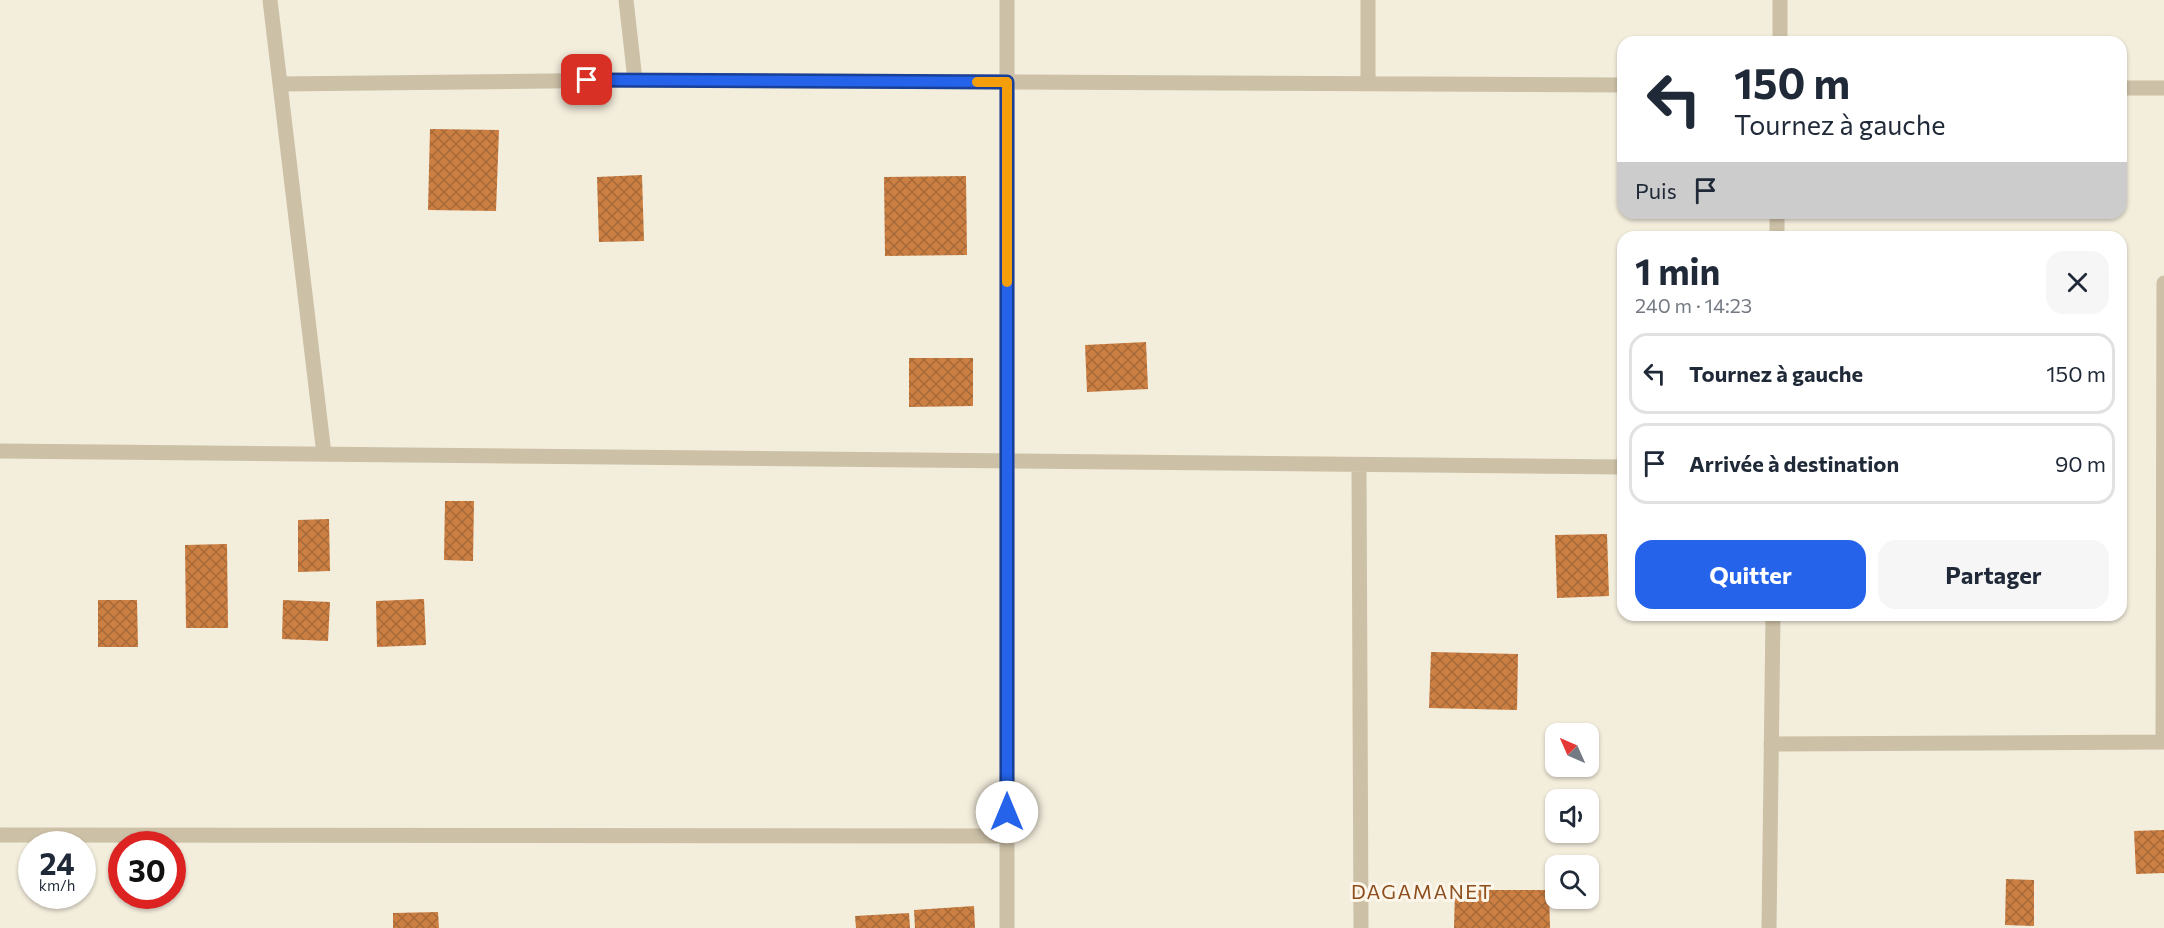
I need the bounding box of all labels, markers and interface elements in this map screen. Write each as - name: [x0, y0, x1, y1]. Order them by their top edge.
- pin: [561, 54, 612, 105]
- text: 150 m: [1734, 56, 1850, 108]
- icon: left: [1635, 60, 1713, 138]
- icon: arrive: [570, 63, 603, 96]
- text: Tournez à gauche: [1734, 108, 1945, 141]
- icon: arrive: [1689, 174, 1722, 207]
- text: Puis: [1635, 177, 1677, 204]
- text: 1 min: [1635, 248, 1720, 292]
- button: close: [2046, 251, 2109, 314]
- text: 240 m · 14:23: [1635, 293, 1752, 317]
- icon: left: [1638, 357, 1671, 390]
- text: Tournez à gauche: [1689, 360, 1863, 387]
- text: 150 m: [2046, 360, 2106, 387]
- icon: arrive: [1638, 447, 1671, 480]
- text: Arrivée à destination: [1689, 450, 1899, 477]
- text: 90 m: [2055, 450, 2106, 477]
- button: Quitter: [1635, 540, 1866, 609]
- button: Partager: [1878, 540, 2109, 609]
- north arrow: [1545, 723, 1599, 777]
- map controls: [1545, 723, 1599, 909]
- position arrow: [975, 780, 1039, 844]
- button: sound: [1545, 789, 1599, 843]
- speed limit sign: 30: [108, 831, 186, 909]
- text: 24: [39, 844, 75, 881]
- button: search: [1545, 855, 1599, 909]
- text: km/h: [39, 876, 75, 894]
- district label: DAGAMANET: [1351, 879, 1493, 903]

